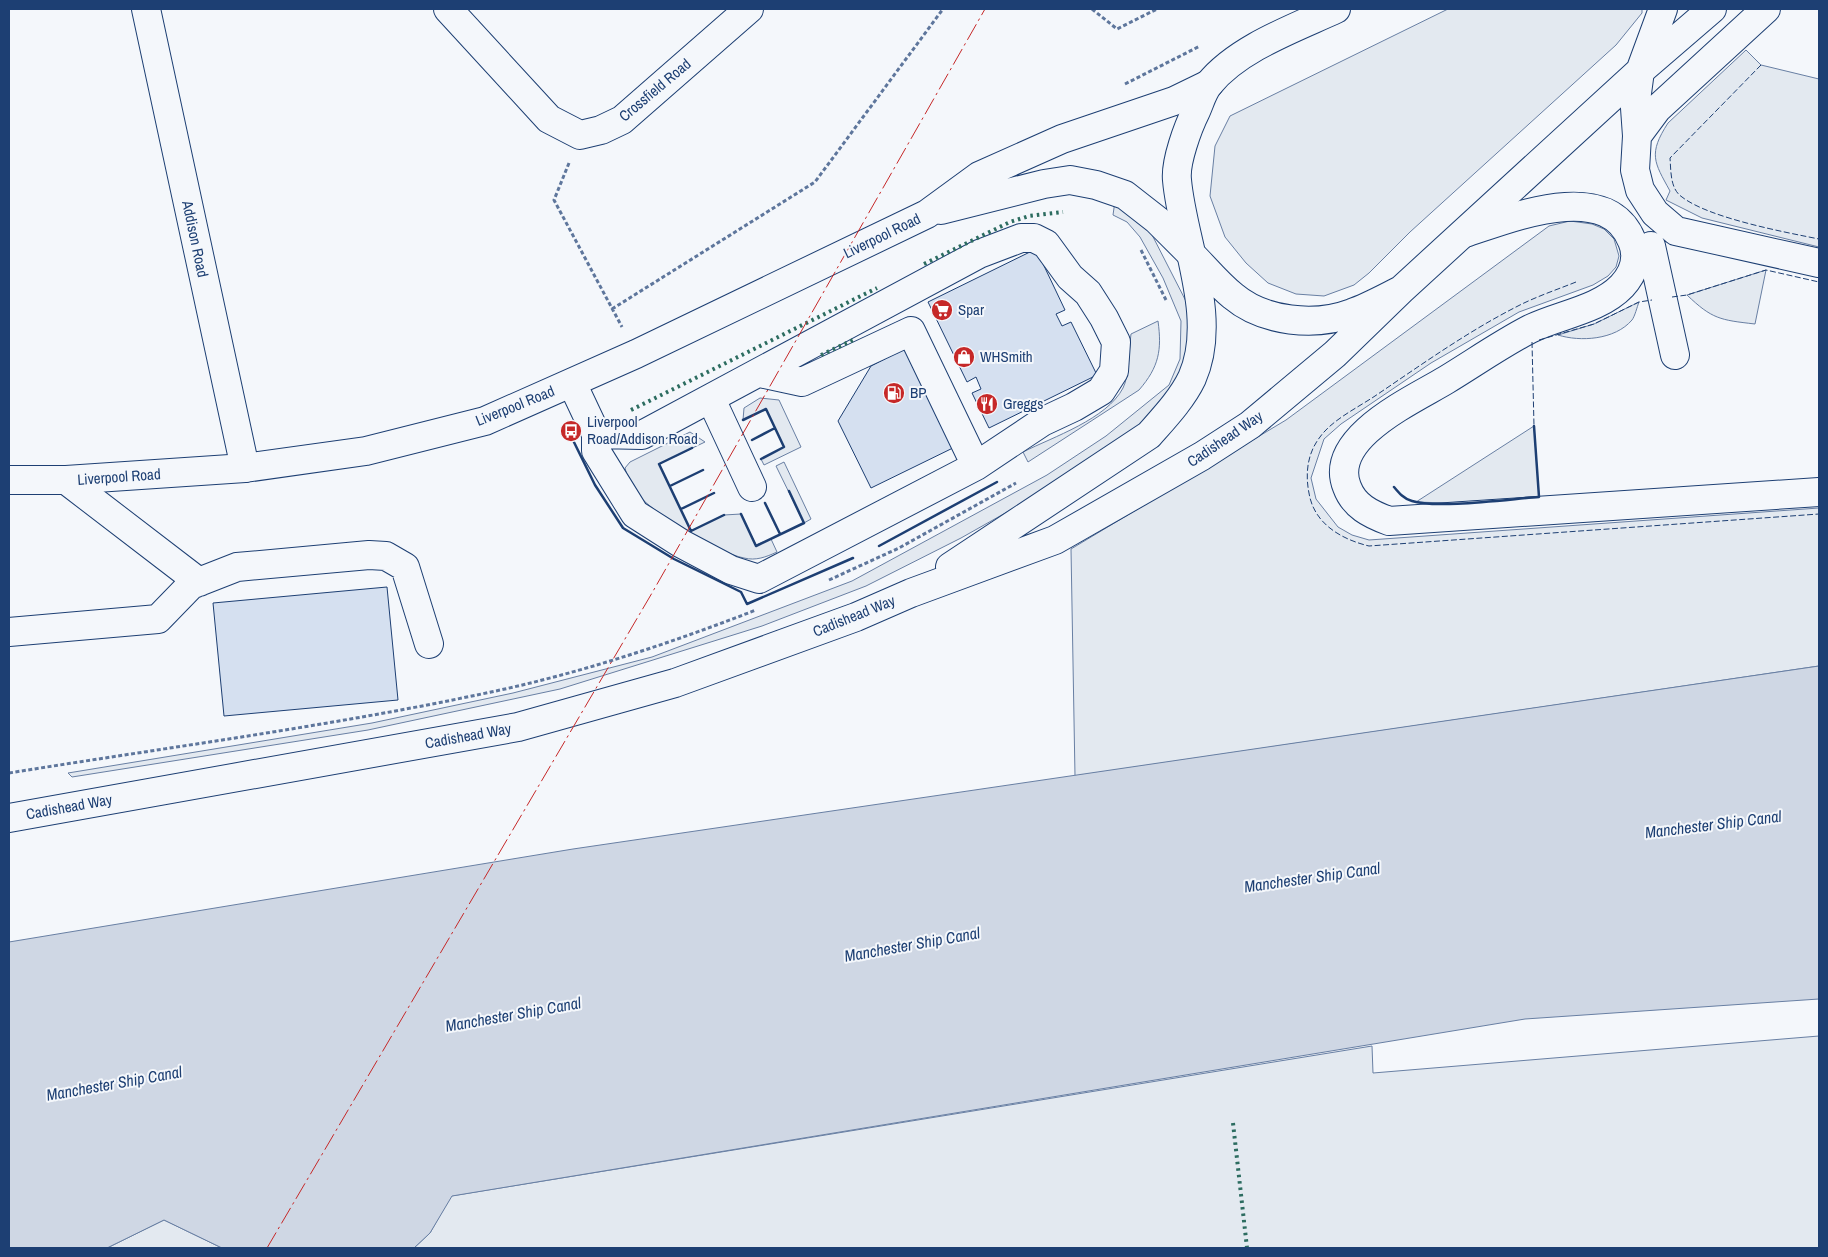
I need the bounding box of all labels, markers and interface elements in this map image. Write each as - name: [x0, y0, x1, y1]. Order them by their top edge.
- street label: Crossfield Road: [614, 53, 695, 126]
- street label: Addison Road: [177, 198, 214, 279]
- street label: Liverpool Road: [840, 208, 924, 263]
- supermarket icon: Spar: [930, 298, 954, 322]
- place label: Spar: [958, 299, 984, 320]
- shop icon: WHSmith: [952, 345, 976, 369]
- place label: WHSmith: [980, 346, 1033, 367]
- street label: Liverpool Road: [472, 380, 557, 431]
- fuel station icon: BP: [882, 381, 906, 405]
- place label: BP: [910, 382, 926, 403]
- restaurant icon: Greggs: [975, 392, 999, 416]
- place label: Greggs: [1003, 393, 1043, 414]
- street label: Cadishead Way: [1183, 405, 1267, 472]
- place label: Liverpool Road/Addison Road: [587, 411, 698, 449]
- bus stop icon: Liverpool Road/Addison Road: [559, 419, 583, 443]
- street label: Liverpool Road: [77, 463, 161, 490]
- street label: Cadishead Way: [810, 589, 899, 642]
- street label: Cadishead Way: [423, 717, 513, 753]
- street label: Cadishead Way: [24, 788, 114, 824]
- water label: Manchester Ship Canal: [1644, 805, 1783, 843]
- water label: Manchester Ship Canal: [1243, 856, 1382, 897]
- water label: Manchester Ship Canal: [843, 921, 982, 967]
- water label: Manchester Ship Canal: [444, 991, 583, 1037]
- water label: Manchester Ship Canal: [45, 1060, 184, 1106]

